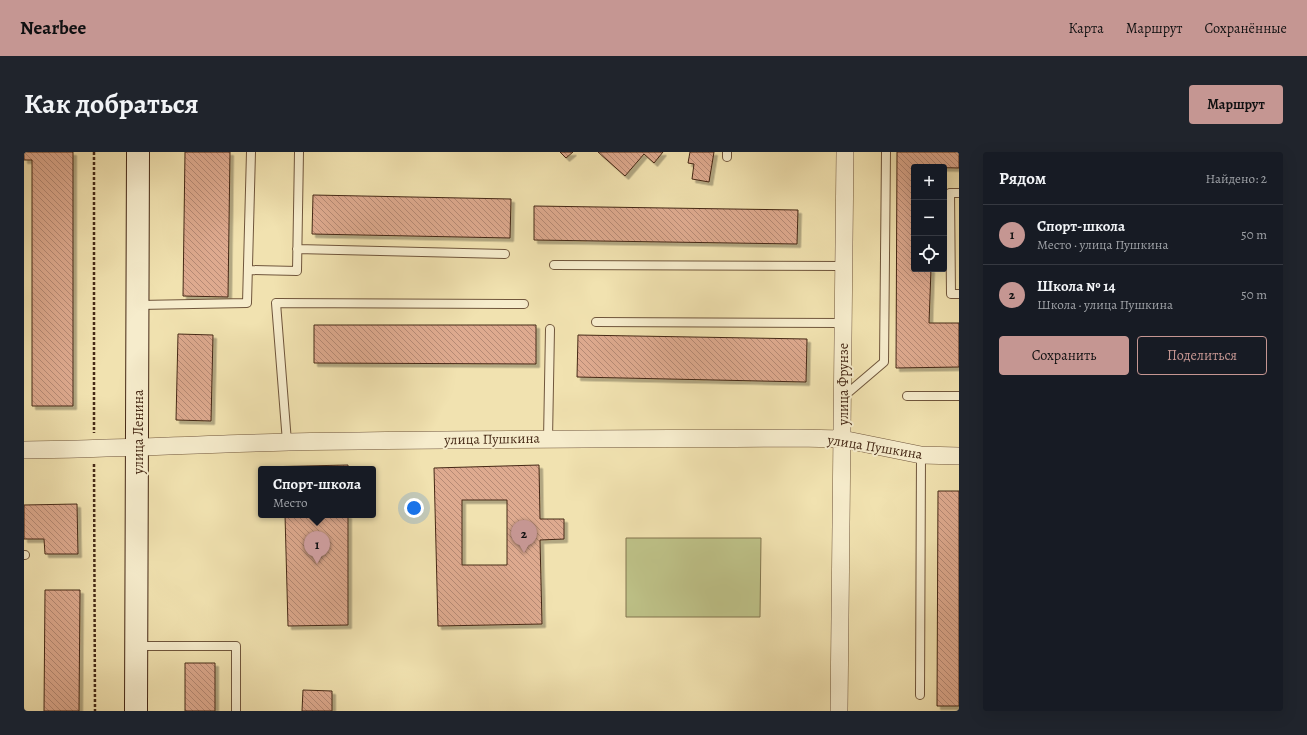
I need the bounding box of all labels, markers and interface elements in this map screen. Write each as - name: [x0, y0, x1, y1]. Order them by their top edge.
- text: Nearbee: [20, 15, 86, 41]
- text: Карта: [1069, 19, 1104, 38]
- text: Маршрут: [1126, 19, 1182, 38]
- text: Сохранённые: [1204, 19, 1287, 38]
- text: Как добраться: [24, 85, 199, 123]
- button: Маршрут: [1189, 85, 1283, 124]
- map controls: [911, 164, 947, 272]
- button: +: [911, 164, 947, 200]
- text: Рядом: [999, 167, 1046, 190]
- text: Найдено: 2: [1206, 170, 1267, 187]
- button: −: [911, 200, 947, 236]
- text: Спорт-школа: [1037, 216, 1125, 236]
- text: 1: [1010, 226, 1014, 243]
- text: 50 m: [1241, 226, 1267, 243]
- button: locate: [911, 236, 947, 272]
- text: Место · улица Пушкина: [1037, 236, 1168, 253]
- text: Школа № 14: [1037, 276, 1116, 296]
- text: 2: [1009, 286, 1015, 303]
- text: 50 m: [1241, 286, 1267, 303]
- text: Школа · улица Пушкина: [1037, 296, 1173, 313]
- button: Сохранить: [999, 336, 1129, 375]
- button: Поделиться: [1137, 336, 1267, 375]
- street label: улица Фрунзе: [834, 343, 853, 426]
- street label: улица Ленина: [129, 389, 148, 475]
- street label: улица Пушкина: [443, 429, 541, 449]
- street label: улица Пушкина: [825, 430, 924, 464]
- popup: [258, 466, 376, 518]
- text: Спорт-школа: [273, 474, 361, 494]
- text: Место: [273, 494, 308, 511]
- your location: [404, 498, 424, 518]
- pin: 2: [511, 520, 537, 553]
- pin: 1: [304, 531, 330, 564]

